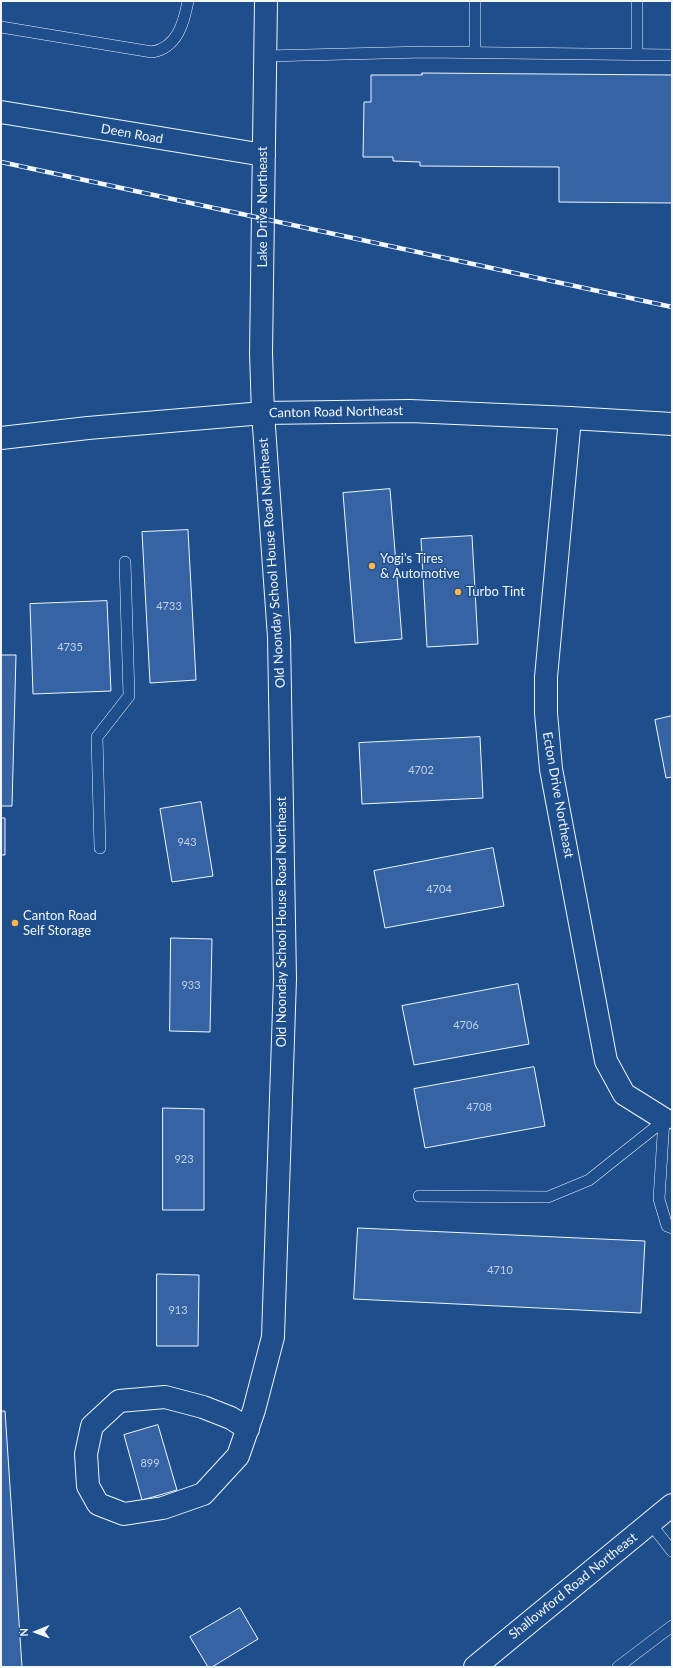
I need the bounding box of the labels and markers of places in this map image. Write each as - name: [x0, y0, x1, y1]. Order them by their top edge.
- place label: Yogi's Tires & Automotive: [380, 551, 460, 582]
- marker: Yogi's Tires & Automotive: [367, 561, 377, 571]
- place label: Turbo Tint: [466, 584, 525, 600]
- marker: Turbo Tint: [453, 587, 463, 597]
- place label: Canton Road Self Storage: [23, 908, 97, 939]
- marker: Canton Road Self Storage: [10, 918, 20, 928]

